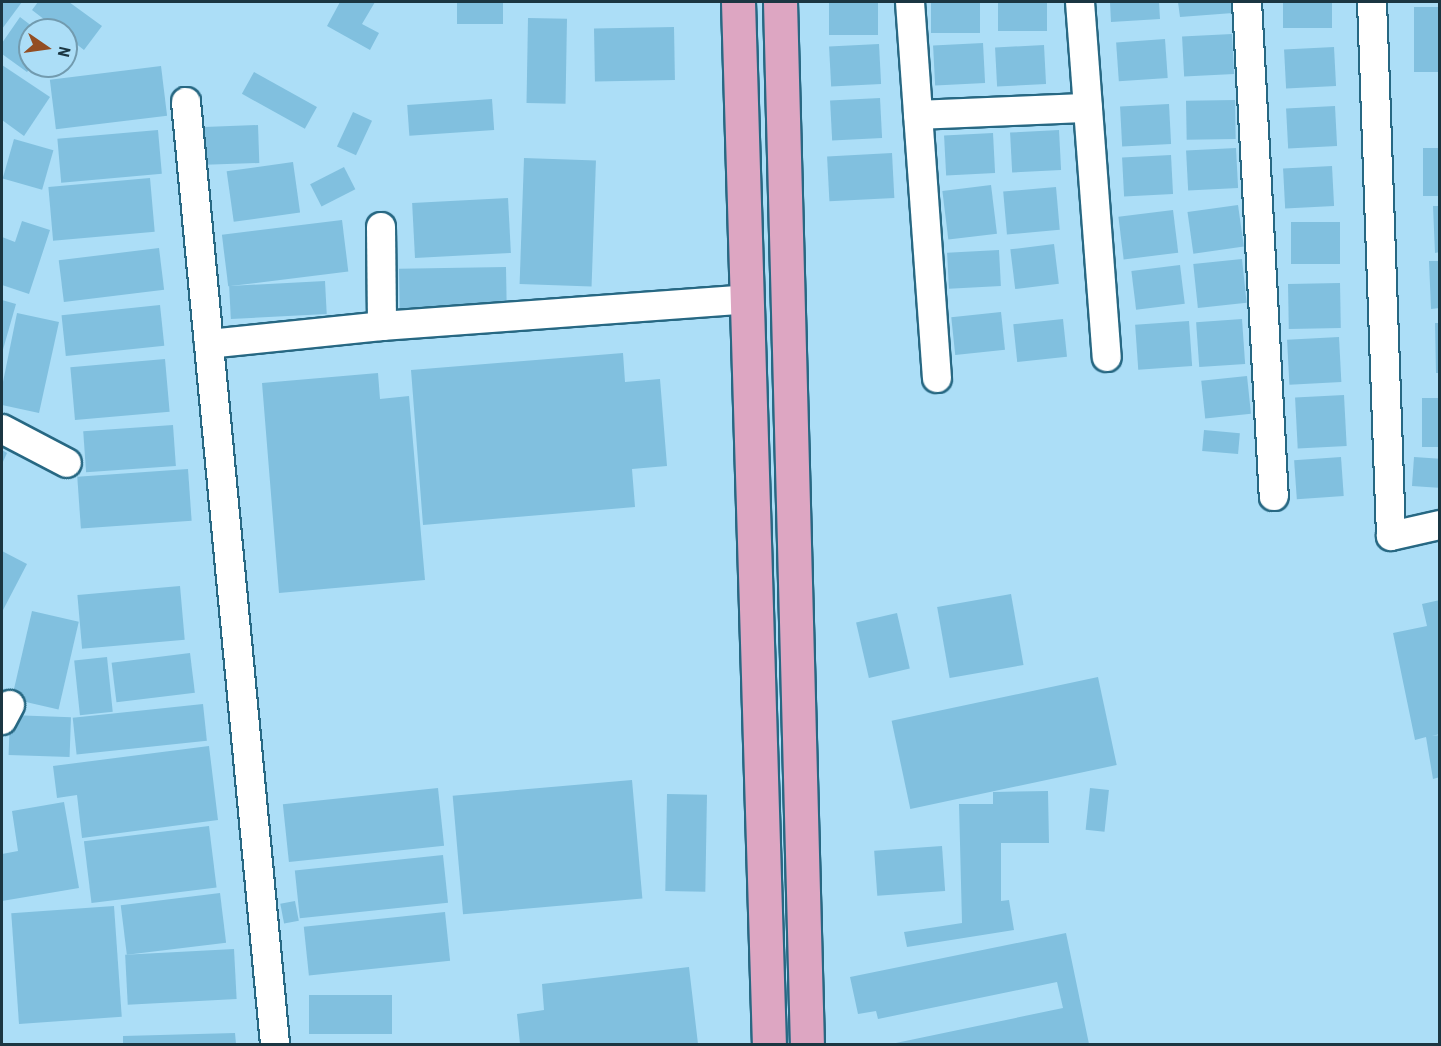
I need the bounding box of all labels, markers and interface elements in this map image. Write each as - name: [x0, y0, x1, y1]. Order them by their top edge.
- north arrow: [18, 18, 78, 78]
- text: N: [54, 45, 74, 59]

